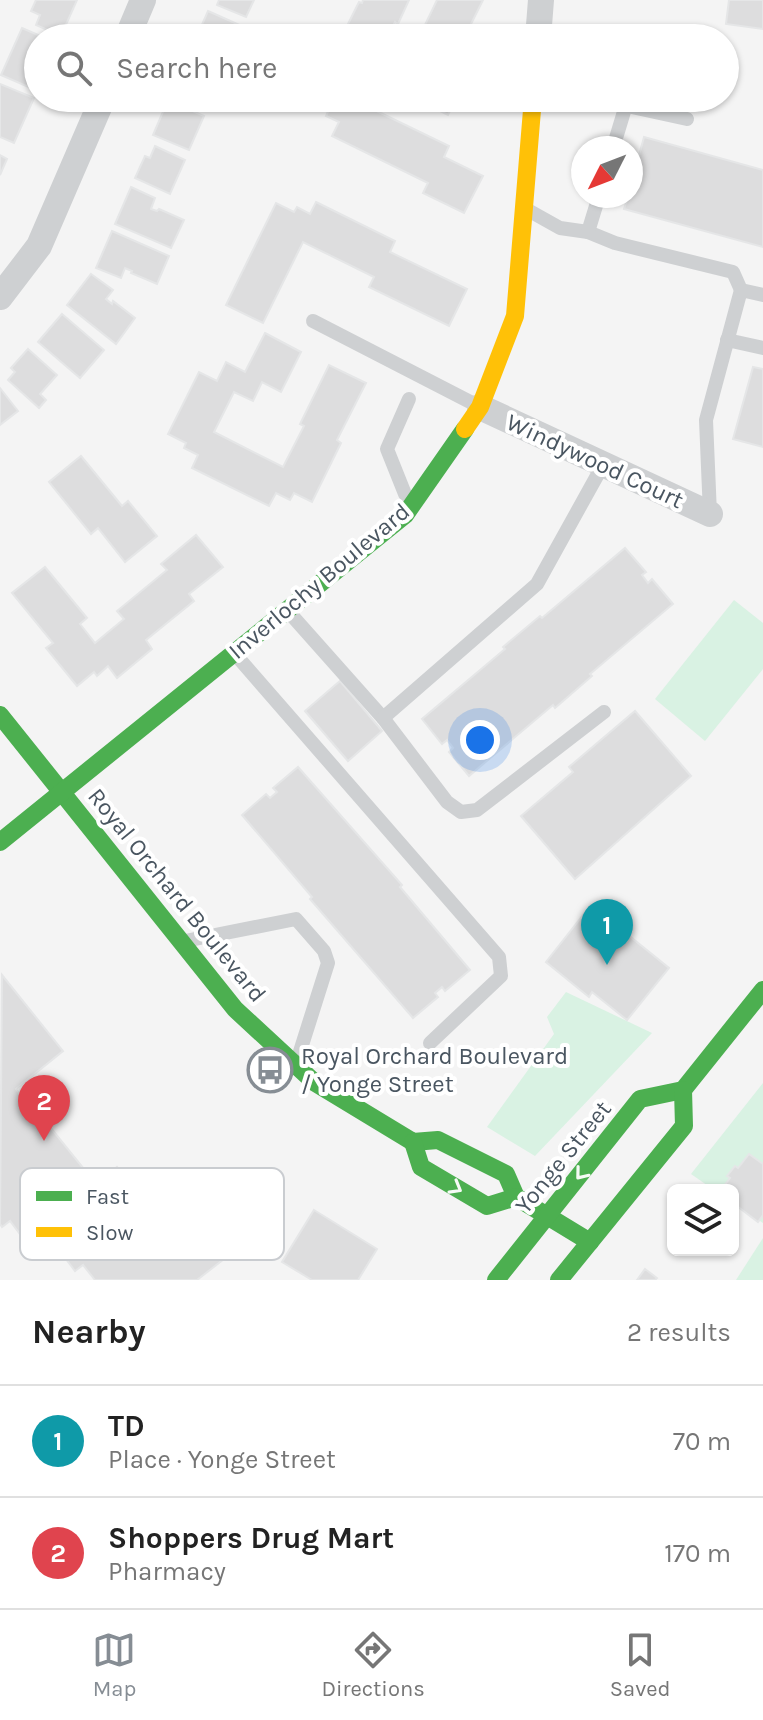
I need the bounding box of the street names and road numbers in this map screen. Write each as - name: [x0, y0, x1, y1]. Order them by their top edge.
- street label: Windywood Court: [502, 408, 688, 514]
- street label: Inverlochy Boulevard: [223, 497, 415, 665]
- street label: Royal Orchard Boulevard: [82, 782, 272, 1008]
- street label: Yonge Street: [509, 1095, 617, 1219]

